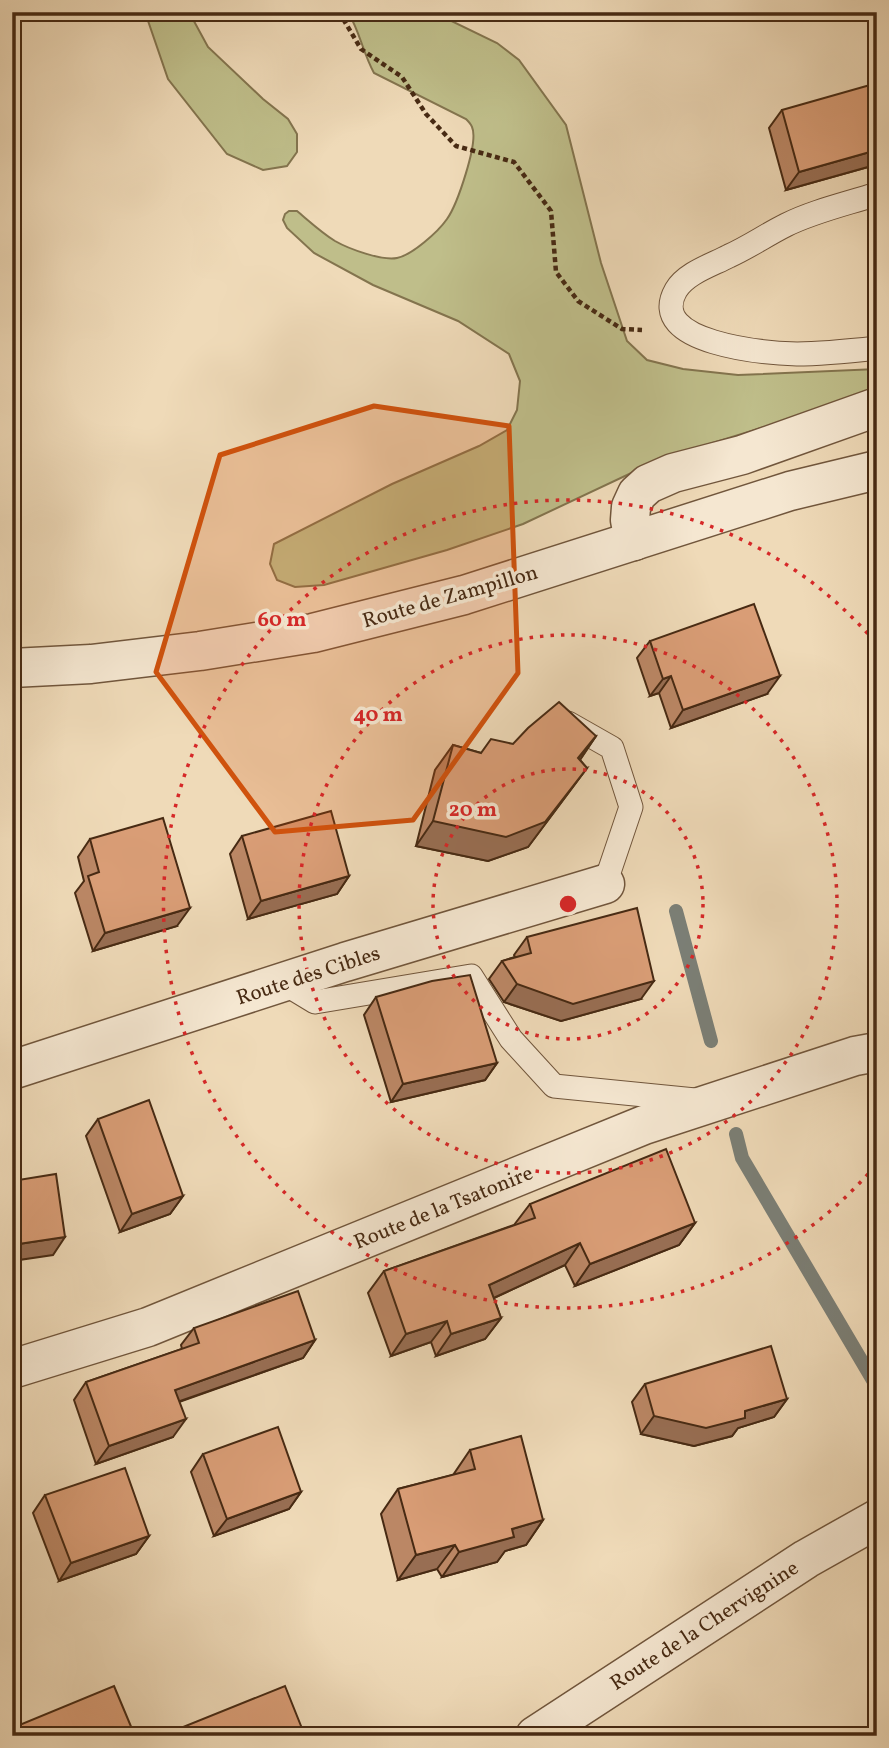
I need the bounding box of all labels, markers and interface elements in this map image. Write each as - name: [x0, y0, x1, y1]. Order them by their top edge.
- street label: Route de Zampillon: [359, 559, 541, 636]
- text: 60 m: [258, 606, 306, 635]
- text: 40 m: [353, 701, 403, 730]
- text: 20 m: [449, 796, 497, 825]
- centre of rings: [556, 892, 580, 916]
- street label: Route des Cibles: [233, 939, 384, 1013]
- street label: Route de la Tsatonire: [350, 1159, 538, 1258]
- street label: Route de la Chervignine: [605, 1554, 805, 1698]

